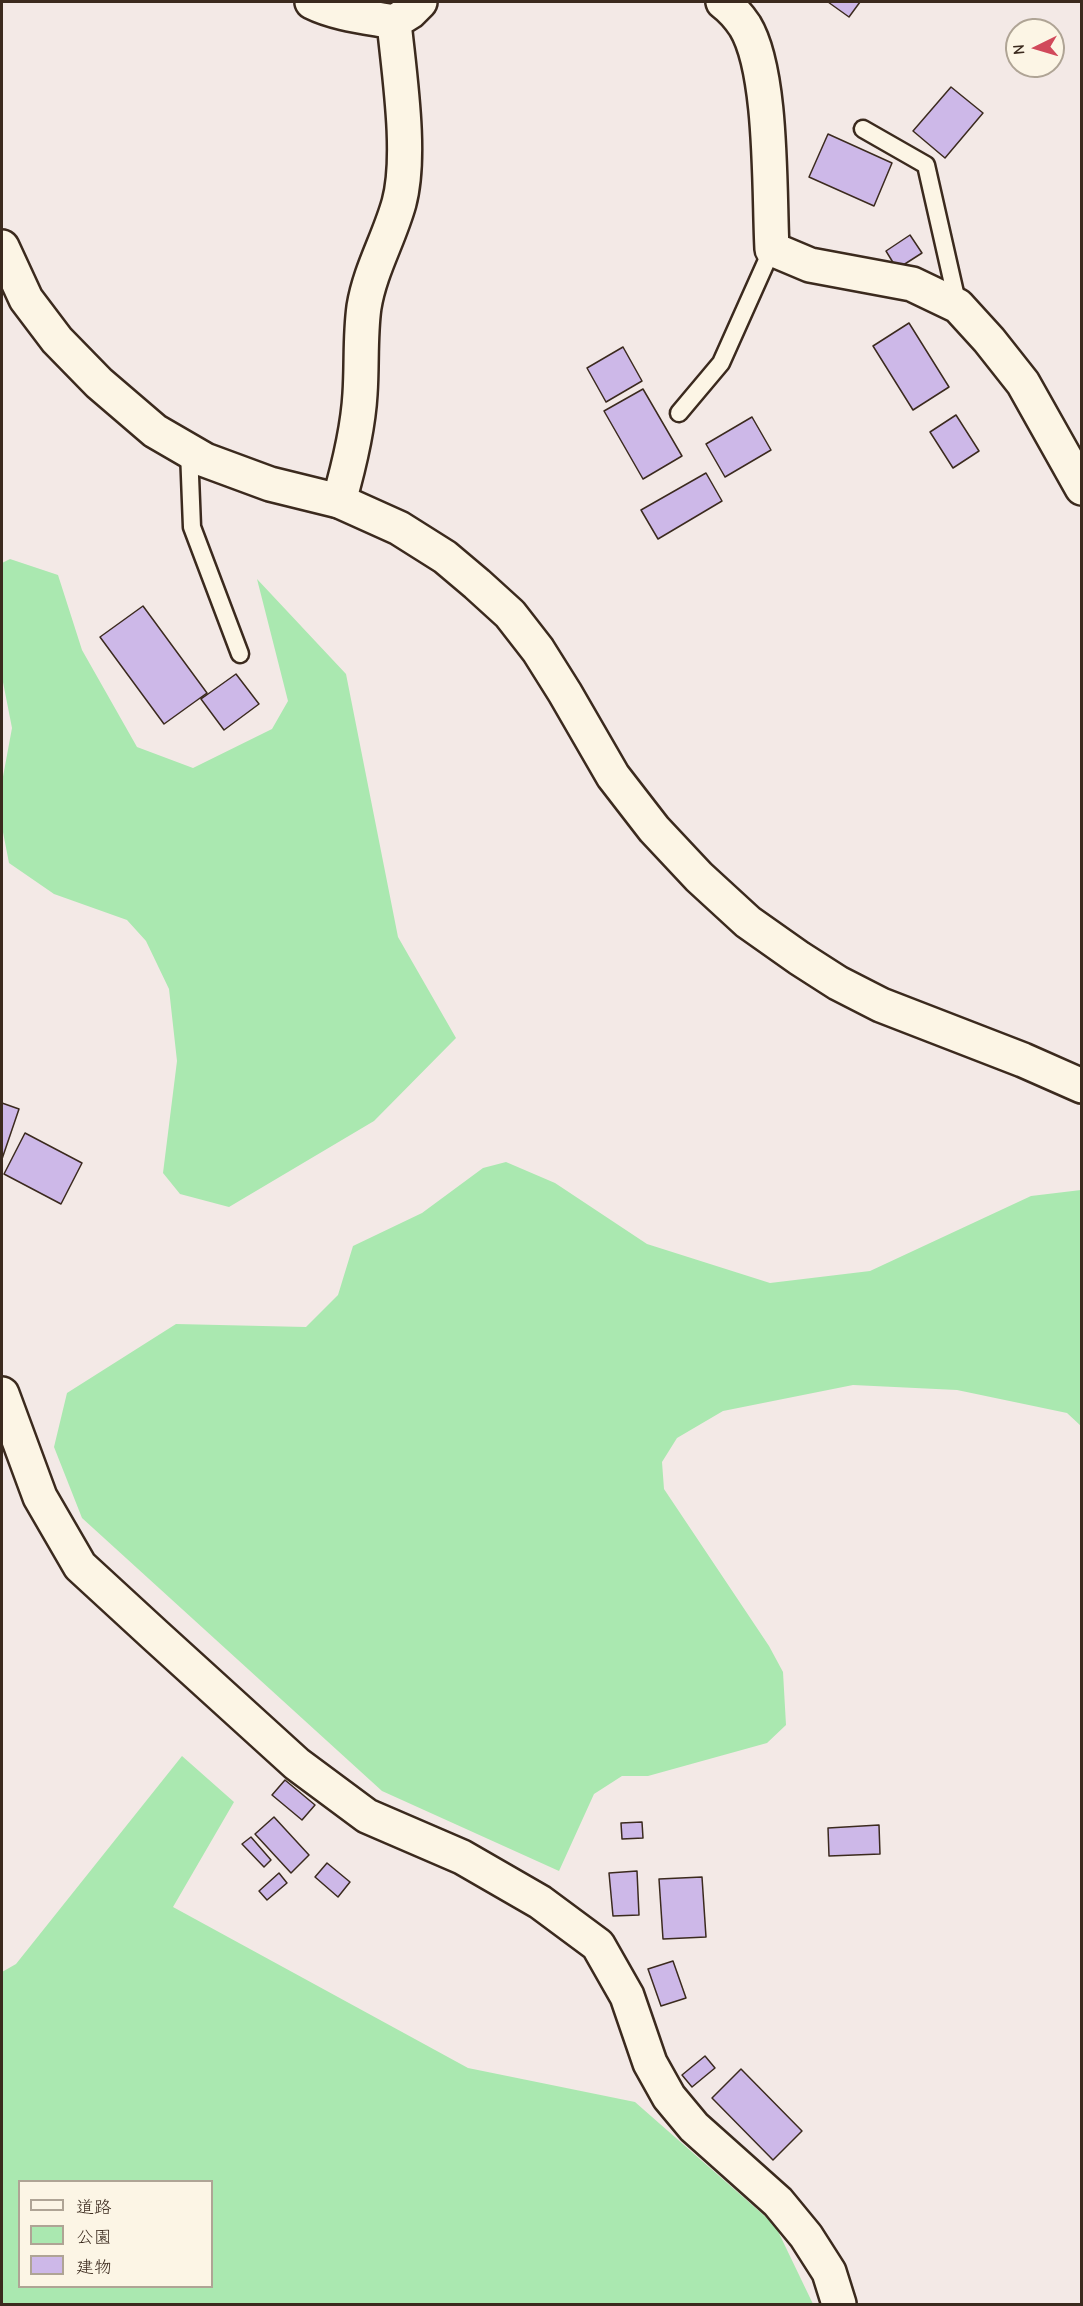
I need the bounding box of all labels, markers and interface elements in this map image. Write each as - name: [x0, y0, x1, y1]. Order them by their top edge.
- north arrow: [1005, 18, 1065, 78]
- text: N: [1010, 43, 1028, 55]
- legend: [18, 2180, 213, 2288]
- text: 道路: [76, 2197, 112, 2218]
- text: 公園: [76, 2227, 112, 2248]
- text: 建物: [76, 2257, 112, 2278]

